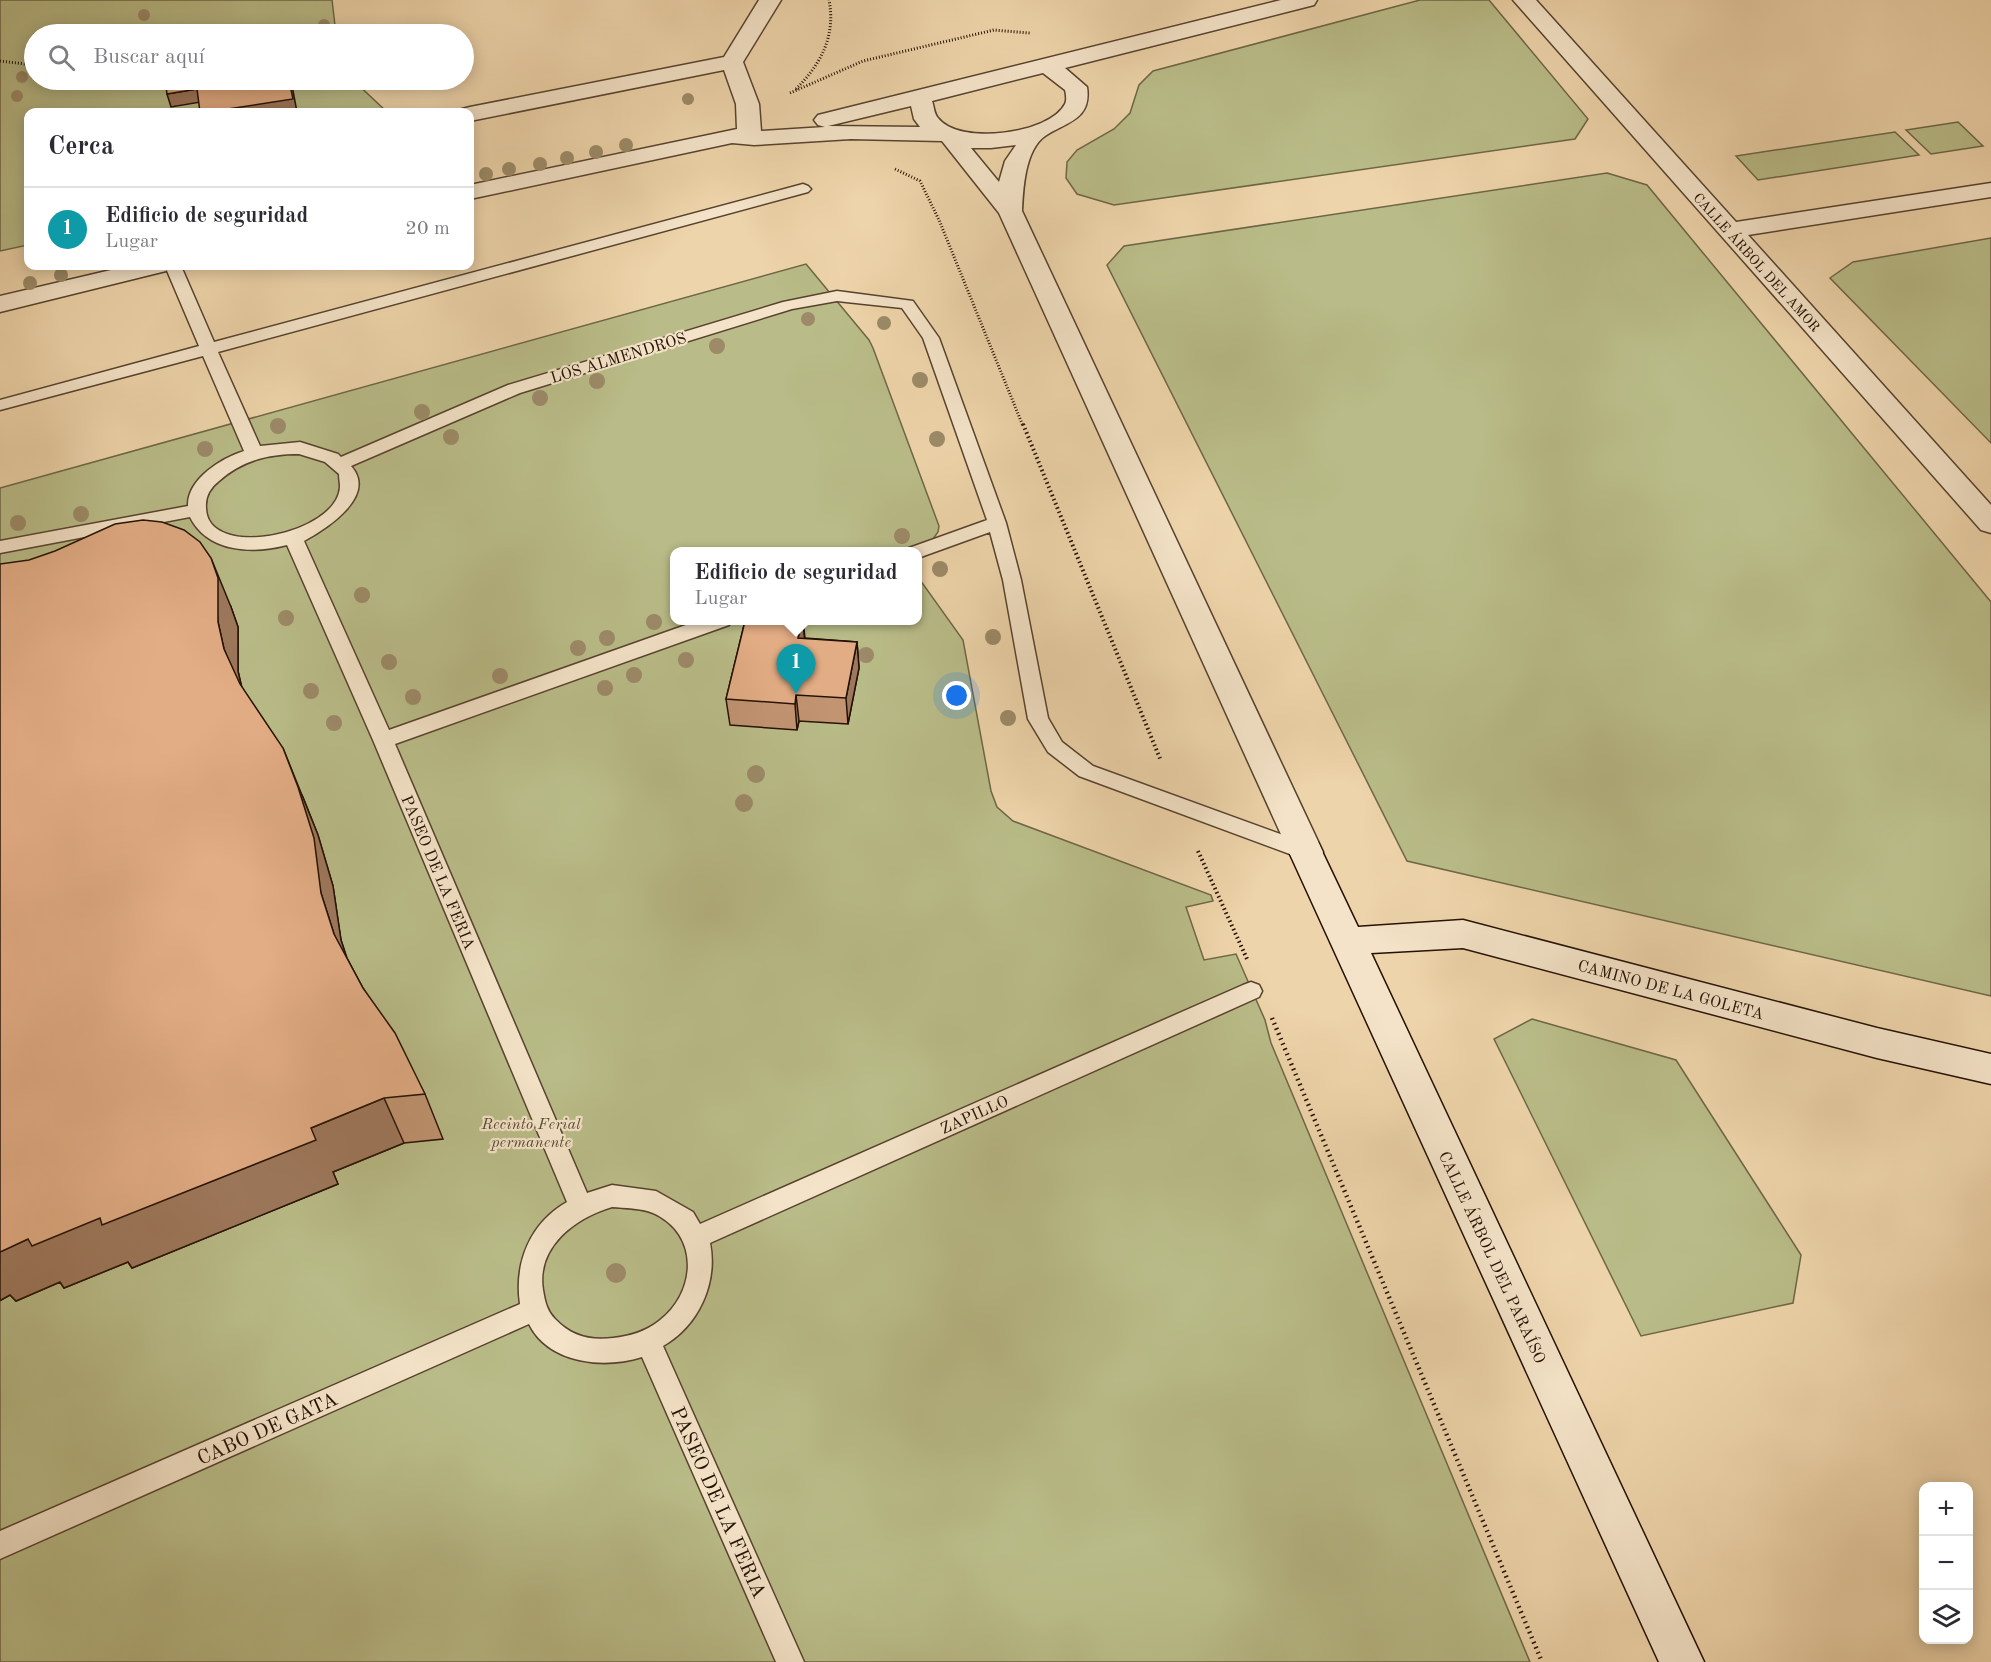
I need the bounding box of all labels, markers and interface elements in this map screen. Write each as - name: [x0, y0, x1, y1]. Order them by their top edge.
- search box: [24, 24, 474, 90]
- icon: search: [45, 41, 78, 74]
- text: Buscar aquí: [93, 46, 205, 68]
- text: Cerca: [48, 134, 114, 160]
- street label: CALLE ÁRBOL DEL AMOR: [1690, 189, 1824, 335]
- text: Edificio de seguridad: [105, 205, 308, 227]
- text: 1: [62, 219, 73, 239]
- text: 20 m: [405, 219, 450, 239]
- text: Lugar: [105, 232, 158, 252]
- street label: LOS ALMENDROS: [549, 331, 688, 387]
- popup: [670, 547, 922, 625]
- text: Edificio de seguridad: [694, 562, 898, 584]
- text: Lugar: [694, 589, 747, 609]
- pin: 1: [776, 644, 816, 694]
- your location: [942, 681, 971, 710]
- street label: PASEO DE LA FERIA: [397, 793, 477, 952]
- street label: CAMINO DE LA GOLETA: [1576, 958, 1765, 1024]
- street label: ZAPILLO: [938, 1094, 1011, 1138]
- park label: Recinto Ferial permanente: [480, 1117, 581, 1151]
- street label: CALLE ÁRBOL DEL PARAÍSO: [1435, 1148, 1551, 1366]
- street label: CABO DE GATA: [195, 1390, 341, 1470]
- street label: PASEO DE LA FERIA: [666, 1404, 768, 1602]
- map controls: [1919, 1482, 1973, 1644]
- button: +: [1919, 1482, 1973, 1536]
- button: −: [1919, 1536, 1973, 1590]
- button: layers: [1919, 1590, 1973, 1644]

